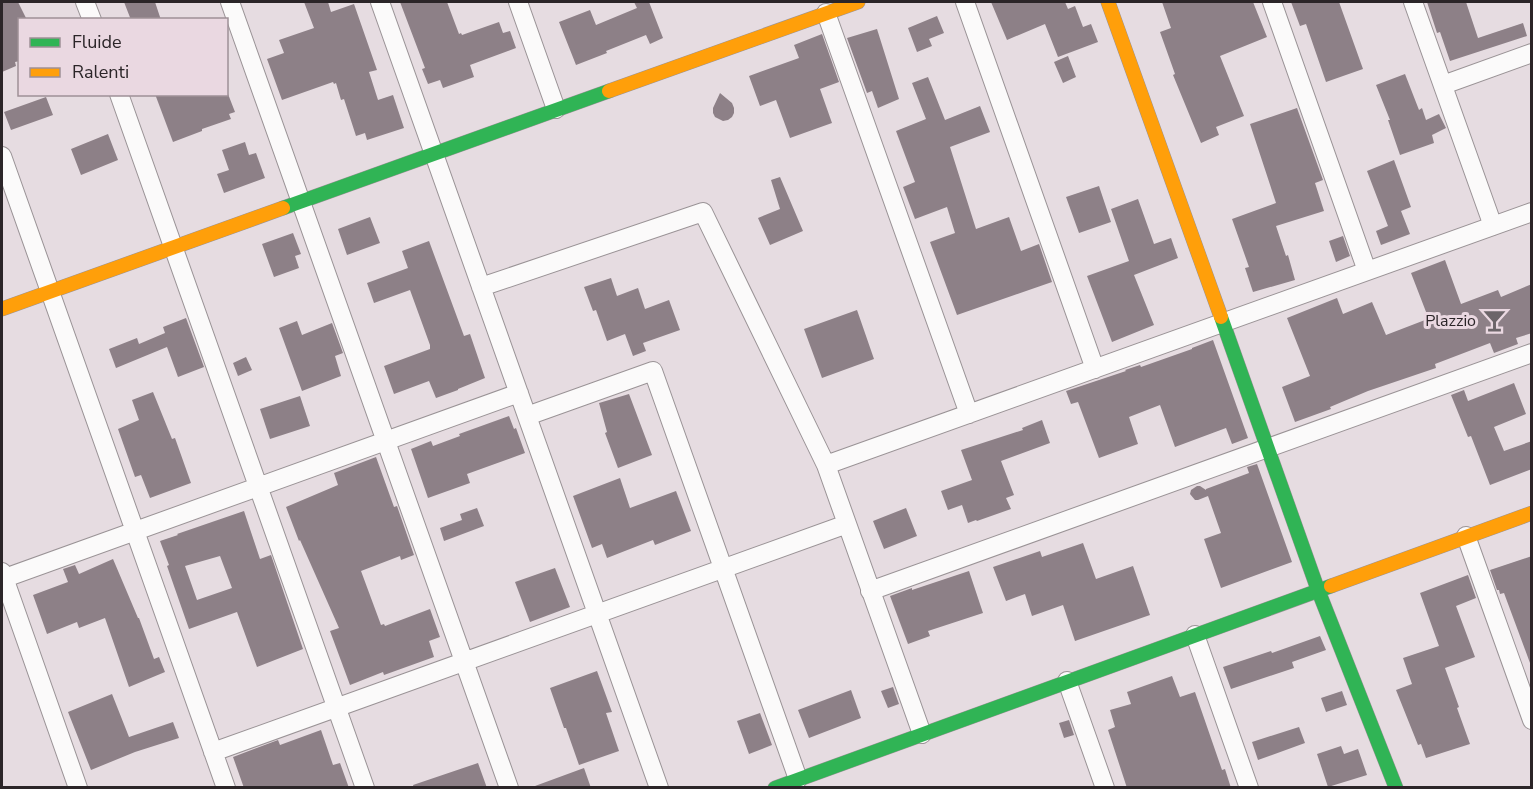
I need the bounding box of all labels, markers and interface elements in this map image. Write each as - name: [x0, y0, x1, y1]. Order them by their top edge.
- legend: [18, 18, 228, 96]
- text: Fluide: [72, 30, 122, 54]
- text: Ralenti: [72, 60, 129, 84]
- bar icon: Plazzio: [1481, 307, 1507, 333]
- place label: Plazzio: [1425, 310, 1476, 332]

